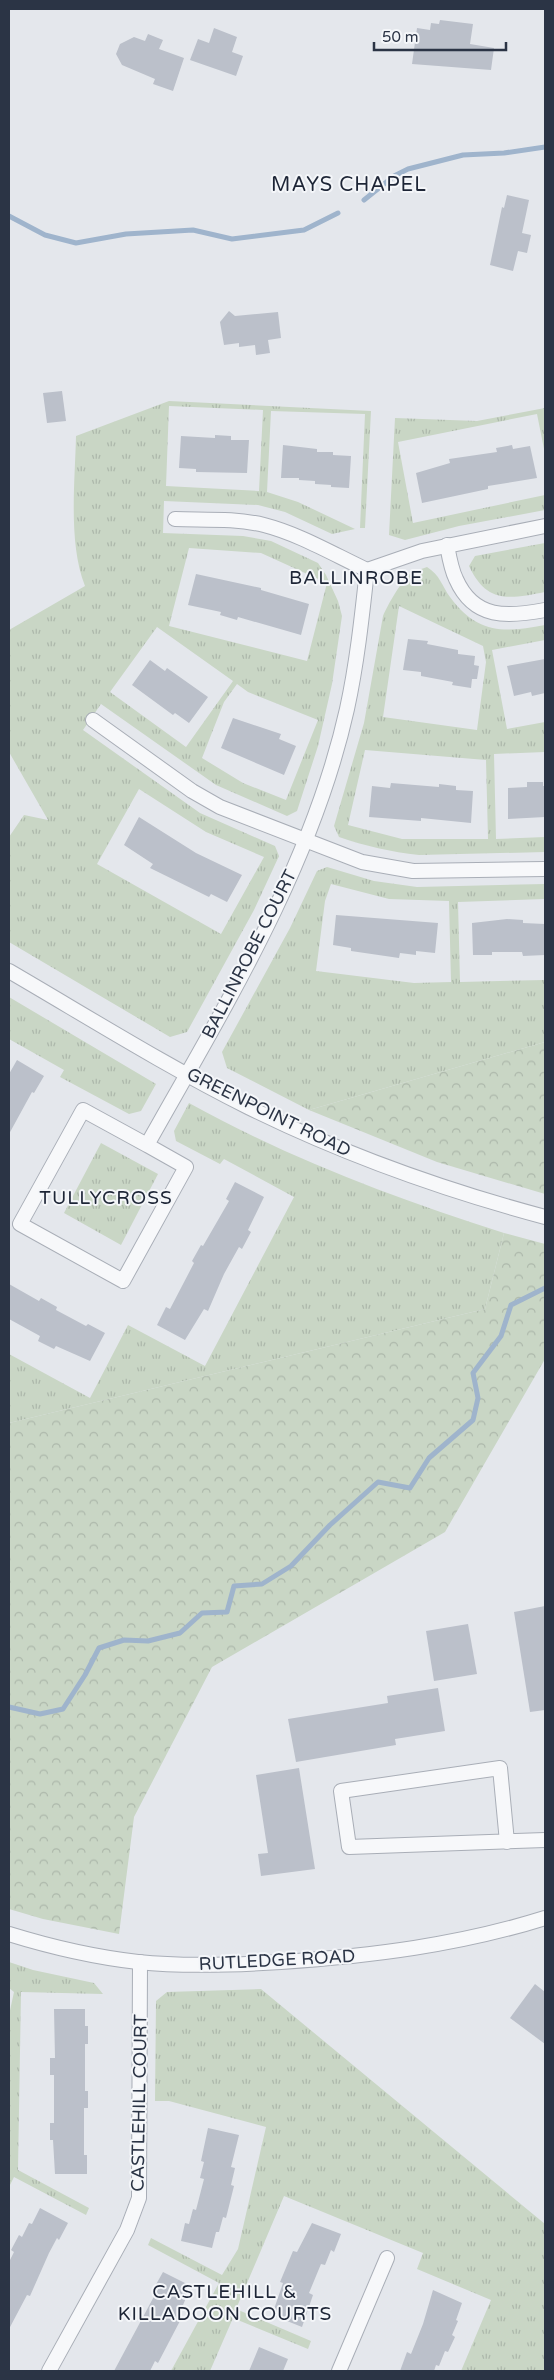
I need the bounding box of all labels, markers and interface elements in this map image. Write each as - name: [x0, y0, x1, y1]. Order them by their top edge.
- scale bar: [374, 20, 506, 52]
- text: 50 m: [382, 28, 419, 46]
- district label: MAYS CHAPEL: [271, 173, 427, 197]
- district label: BALLINROBE: [289, 567, 423, 589]
- street label: BALLINROBE COURT: [197, 866, 301, 1042]
- street label: GREENPOINT ROAD: [183, 1063, 355, 1161]
- district label: TULLYCROSS: [39, 1187, 173, 1209]
- street label: RUTLEDGE ROAD: [198, 1945, 356, 1975]
- street label: CASTLEHILL COURT: [126, 2014, 152, 2192]
- district label: CASTLEHILL & KILLADOON COURTS: [118, 2281, 332, 2325]

